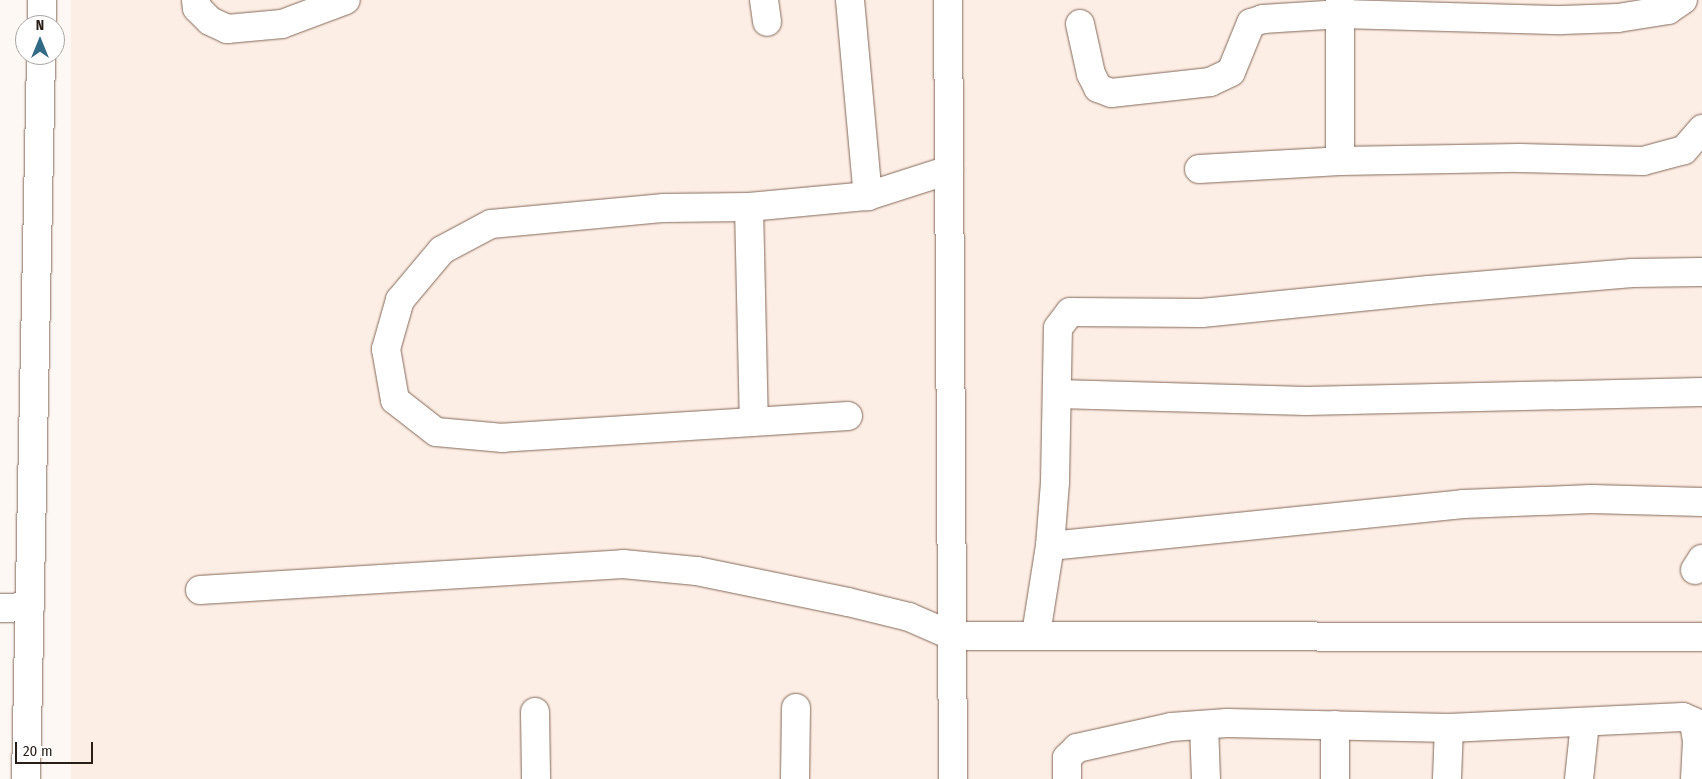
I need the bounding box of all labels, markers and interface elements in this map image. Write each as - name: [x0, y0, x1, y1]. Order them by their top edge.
- north arrow: [15, 15, 65, 65]
- text: N: [36, 17, 44, 34]
- scale bar: [18, 732, 95, 764]
- text: 20 m: [23, 742, 53, 760]

